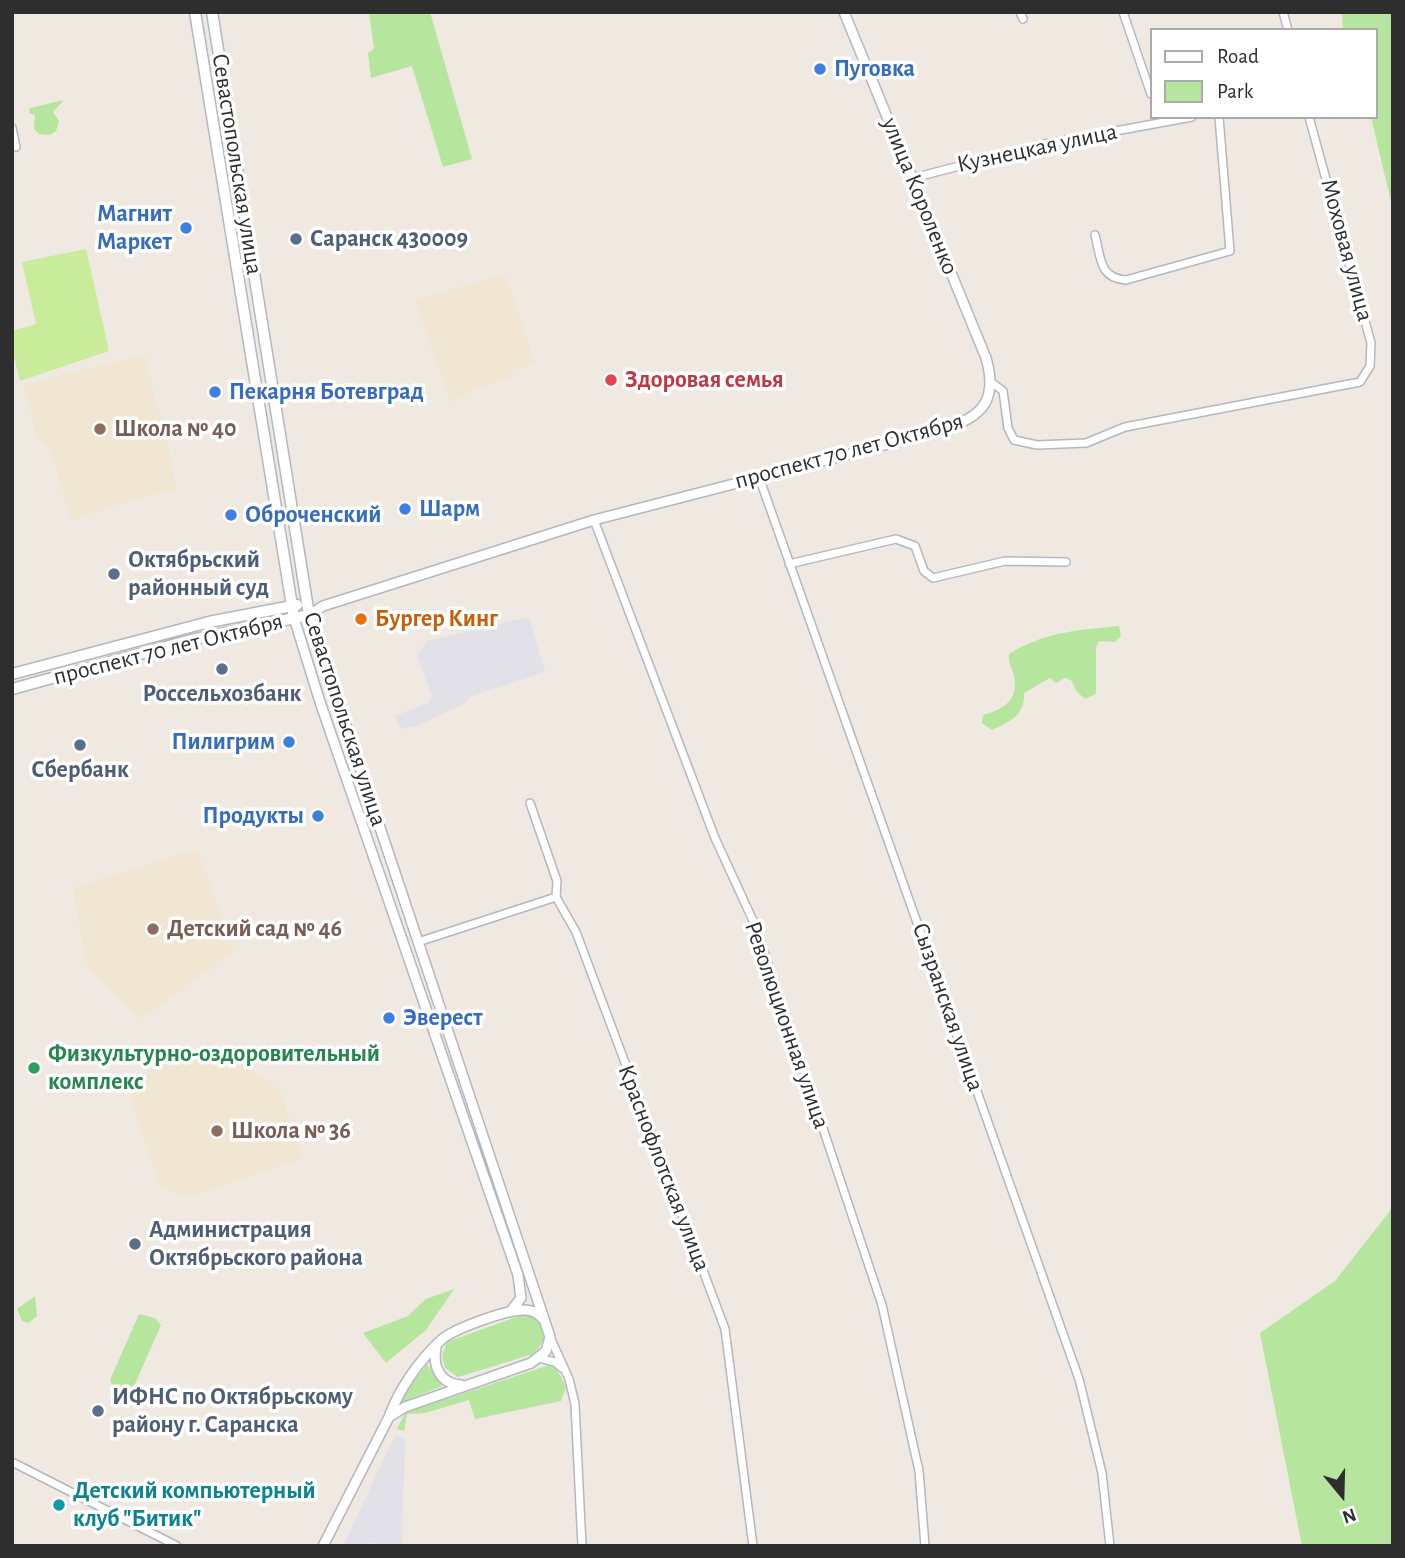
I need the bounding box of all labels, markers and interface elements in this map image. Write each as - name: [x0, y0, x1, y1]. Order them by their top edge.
- legend: [1150, 28, 1377, 119]
- text: Road: [1217, 46, 1259, 67]
- street label: Севастопольская улица: [205, 51, 269, 277]
- place label: Пуговка: [834, 55, 915, 83]
- marker: Пуговка: [812, 61, 828, 77]
- text: Park: [1217, 81, 1253, 102]
- street label: улица Короленко: [875, 113, 965, 279]
- street label: Кузнецкая улица: [954, 117, 1120, 179]
- street label: Моховая улица: [1314, 176, 1380, 324]
- place label: Магнит Маркет: [97, 200, 172, 256]
- marker: Магнит Маркет: [178, 220, 194, 236]
- place label: Саранск 430009: [310, 225, 468, 253]
- marker: Саранск 430009: [288, 231, 304, 247]
- place label: Здоровая семья: [625, 366, 784, 394]
- marker: Здоровая семья: [603, 372, 619, 388]
- place label: Пекарня Ботевград: [229, 378, 424, 406]
- marker: Пекарня Ботевград: [207, 384, 223, 400]
- street label: проспект 70 лет Октября: [731, 407, 967, 495]
- place label: Школа № 40: [114, 415, 237, 443]
- marker: Школа № 40: [92, 421, 108, 437]
- place label: Шарм: [419, 495, 480, 523]
- place label: Оброченский: [245, 501, 381, 529]
- marker: Шарм: [397, 501, 413, 517]
- marker: Оброченский: [223, 507, 239, 523]
- place label: Октябрьский районный суд: [128, 546, 269, 602]
- marker: Октябрьский районный суд: [106, 566, 122, 582]
- place label: Бургер Кинг: [375, 605, 498, 633]
- street label: проспект 70 лет Октября: [50, 607, 286, 691]
- street label: Севастопольская улица: [297, 608, 393, 830]
- marker: Бургер Кинг: [353, 611, 369, 627]
- marker: Россельхозбанк: [214, 661, 230, 677]
- place label: Россельхозбанк: [142, 680, 302, 708]
- place label: Пилигрим: [172, 728, 275, 756]
- marker: Пилигрим: [281, 734, 297, 750]
- marker: Сбербанк: [72, 737, 88, 753]
- place label: Сбербанк: [31, 756, 129, 784]
- place label: Продукты: [203, 802, 304, 830]
- marker: Продукты: [310, 808, 326, 824]
- place label: Детский сад № 46: [167, 915, 342, 943]
- street label: Революционная улица: [738, 917, 836, 1133]
- street label: Сызранская улица: [906, 919, 990, 1095]
- marker: Детский сад № 46: [145, 921, 161, 937]
- place label: Эверест: [403, 1004, 483, 1032]
- marker: Эверест: [381, 1010, 397, 1026]
- place label: Физкультурно-оздоровительный комплекс: [48, 1040, 380, 1096]
- marker: Физкультурно-оздоровительный комплекс: [26, 1060, 42, 1076]
- street label: Краснофлотская улица: [611, 1061, 717, 1275]
- place label: Школа № 36: [231, 1117, 351, 1145]
- marker: Школа № 36: [209, 1123, 225, 1139]
- place label: Администрация Октябрьского района: [149, 1216, 363, 1272]
- marker: Администрация Октябрьского района: [127, 1236, 143, 1252]
- place label: ИФНС по Октябрьскому району г. Саранска: [112, 1383, 353, 1439]
- marker: ИФНС по Октябрьскому району г. Саранска: [90, 1403, 106, 1419]
- north arrow: [1307, 1460, 1377, 1530]
- place label: Детский компьютерный клуб "Битик": [73, 1477, 316, 1533]
- marker: Детский компьютерный клуб "Битик": [51, 1497, 67, 1513]
- text: N: [1340, 1504, 1358, 1526]

